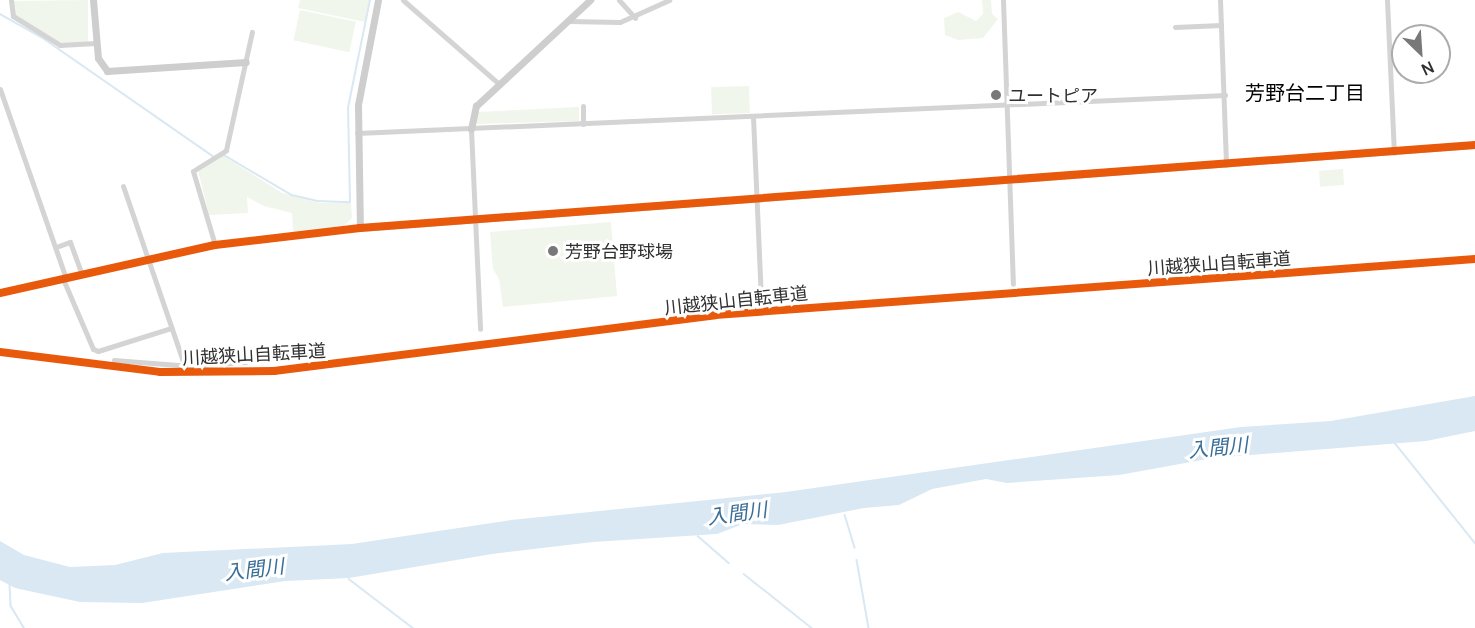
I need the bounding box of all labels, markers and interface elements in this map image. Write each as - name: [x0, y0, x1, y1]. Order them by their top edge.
- north arrow: [1391, 24, 1451, 84]
- text: N: [1418, 56, 1438, 81]
- district label: 芳野台二丁目: [1245, 80, 1365, 104]
- place label: ユートピア: [1008, 84, 1098, 106]
- marker: ユートピア: [989, 88, 1003, 102]
- place label: 芳野台野球場: [565, 240, 673, 262]
- marker: 芳野台野球場: [546, 244, 560, 258]
- street label: 川越狭山自転車道: [1146, 247, 1292, 279]
- street label: 川越狭山自転車道: [663, 282, 809, 318]
- street label: 川越狭山自転車道: [182, 339, 326, 369]
- water label: 入間川: [1187, 432, 1249, 462]
- water label: 入間川: [706, 497, 768, 529]
- water label: 入間川: [223, 553, 285, 585]

